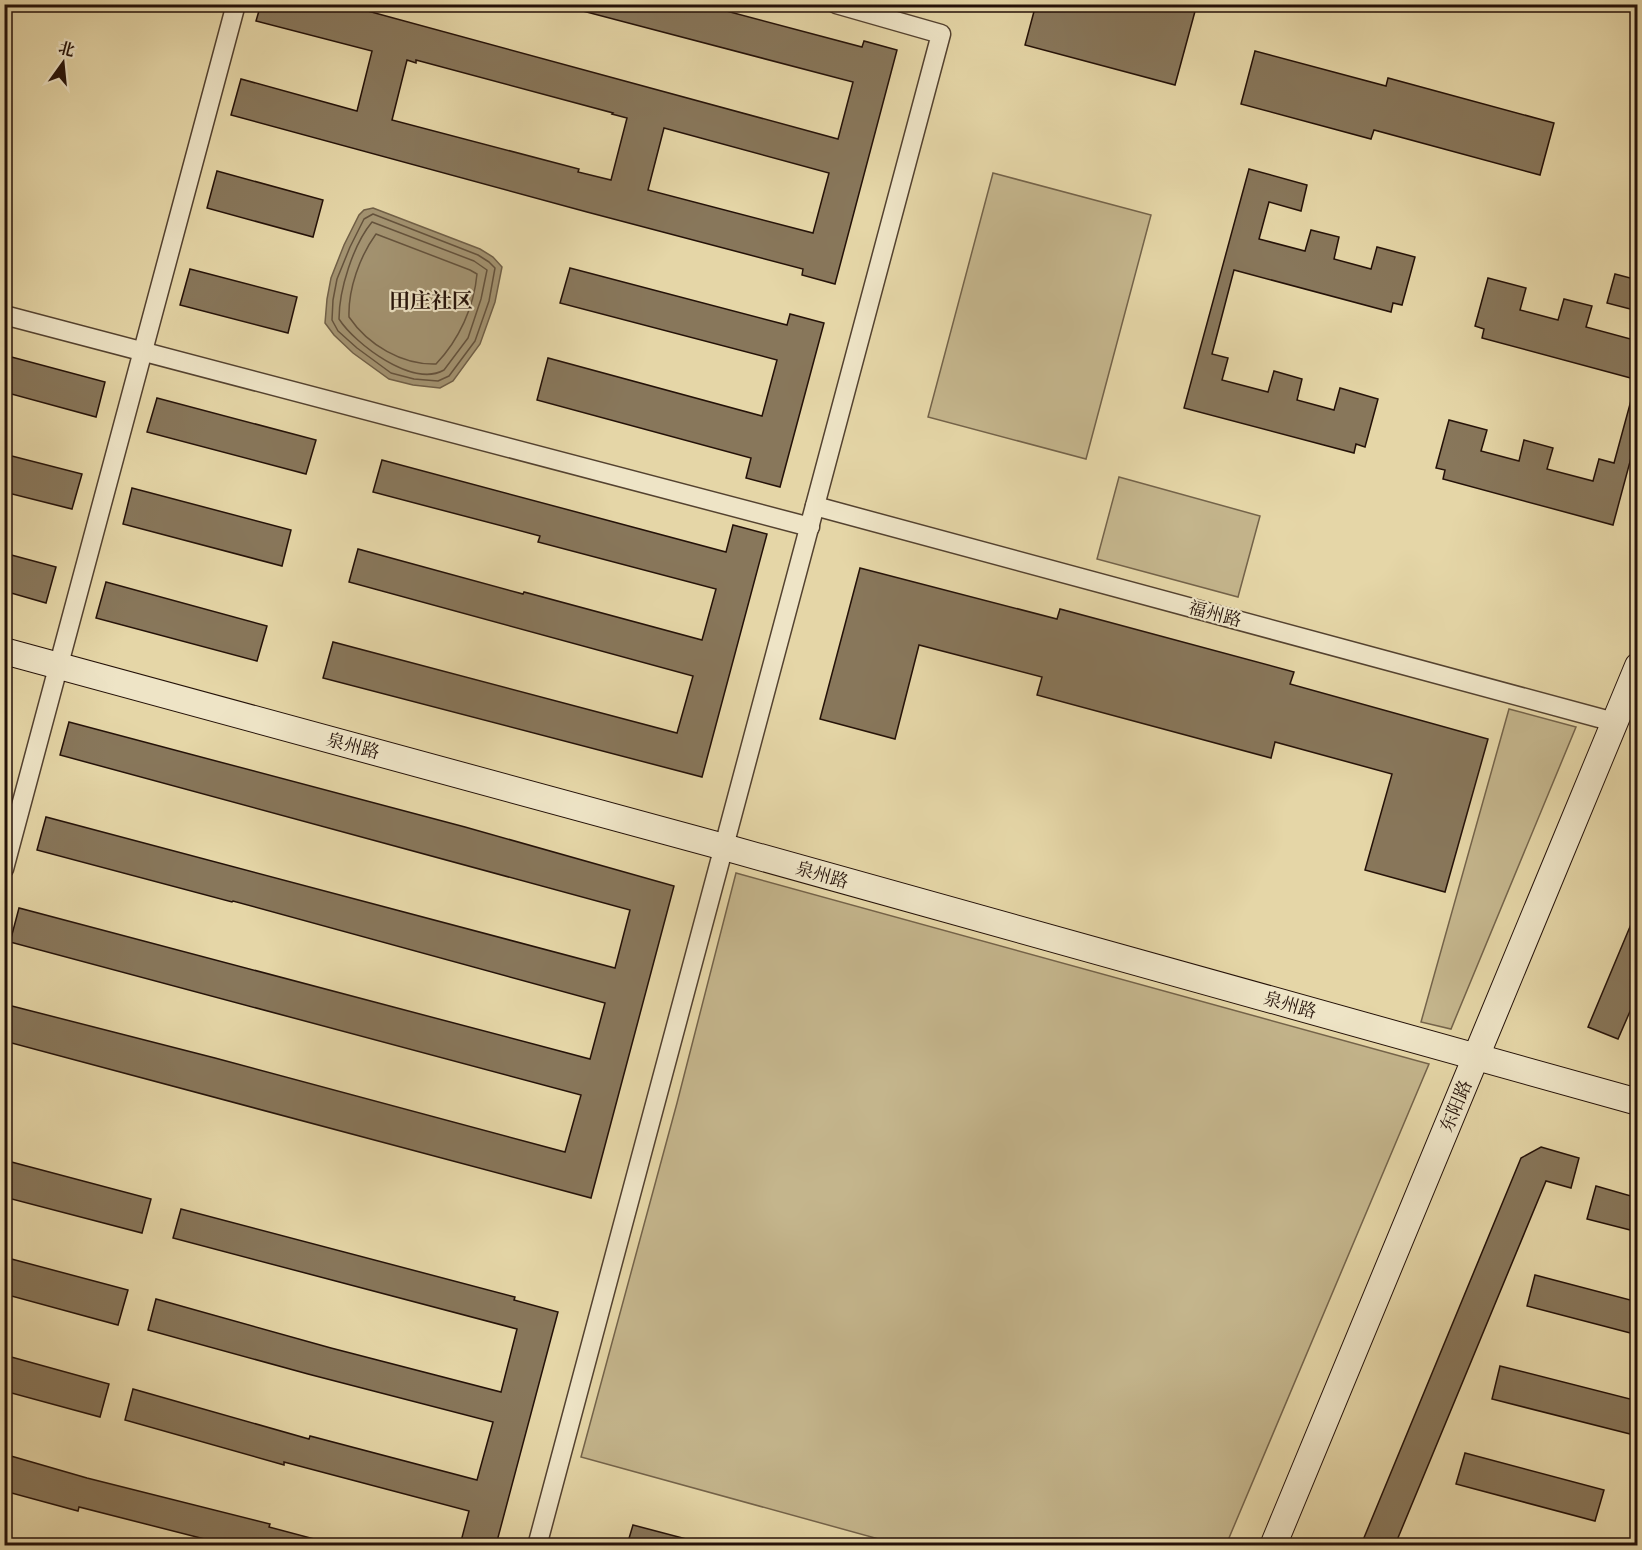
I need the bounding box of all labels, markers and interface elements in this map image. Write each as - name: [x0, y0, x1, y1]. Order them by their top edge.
- north arrow: [33, 33, 93, 93]
- text: 北: [56, 38, 77, 63]
- district label: 田庄社区: [389, 288, 473, 317]
- street label: 福州路: [1185, 596, 1244, 635]
- street label: 泉州路: [323, 728, 382, 767]
- street label: 泉州路: [792, 857, 851, 896]
- street label: 泉州路: [1260, 987, 1319, 1026]
- street label: 东阳路: [1435, 1077, 1479, 1136]

